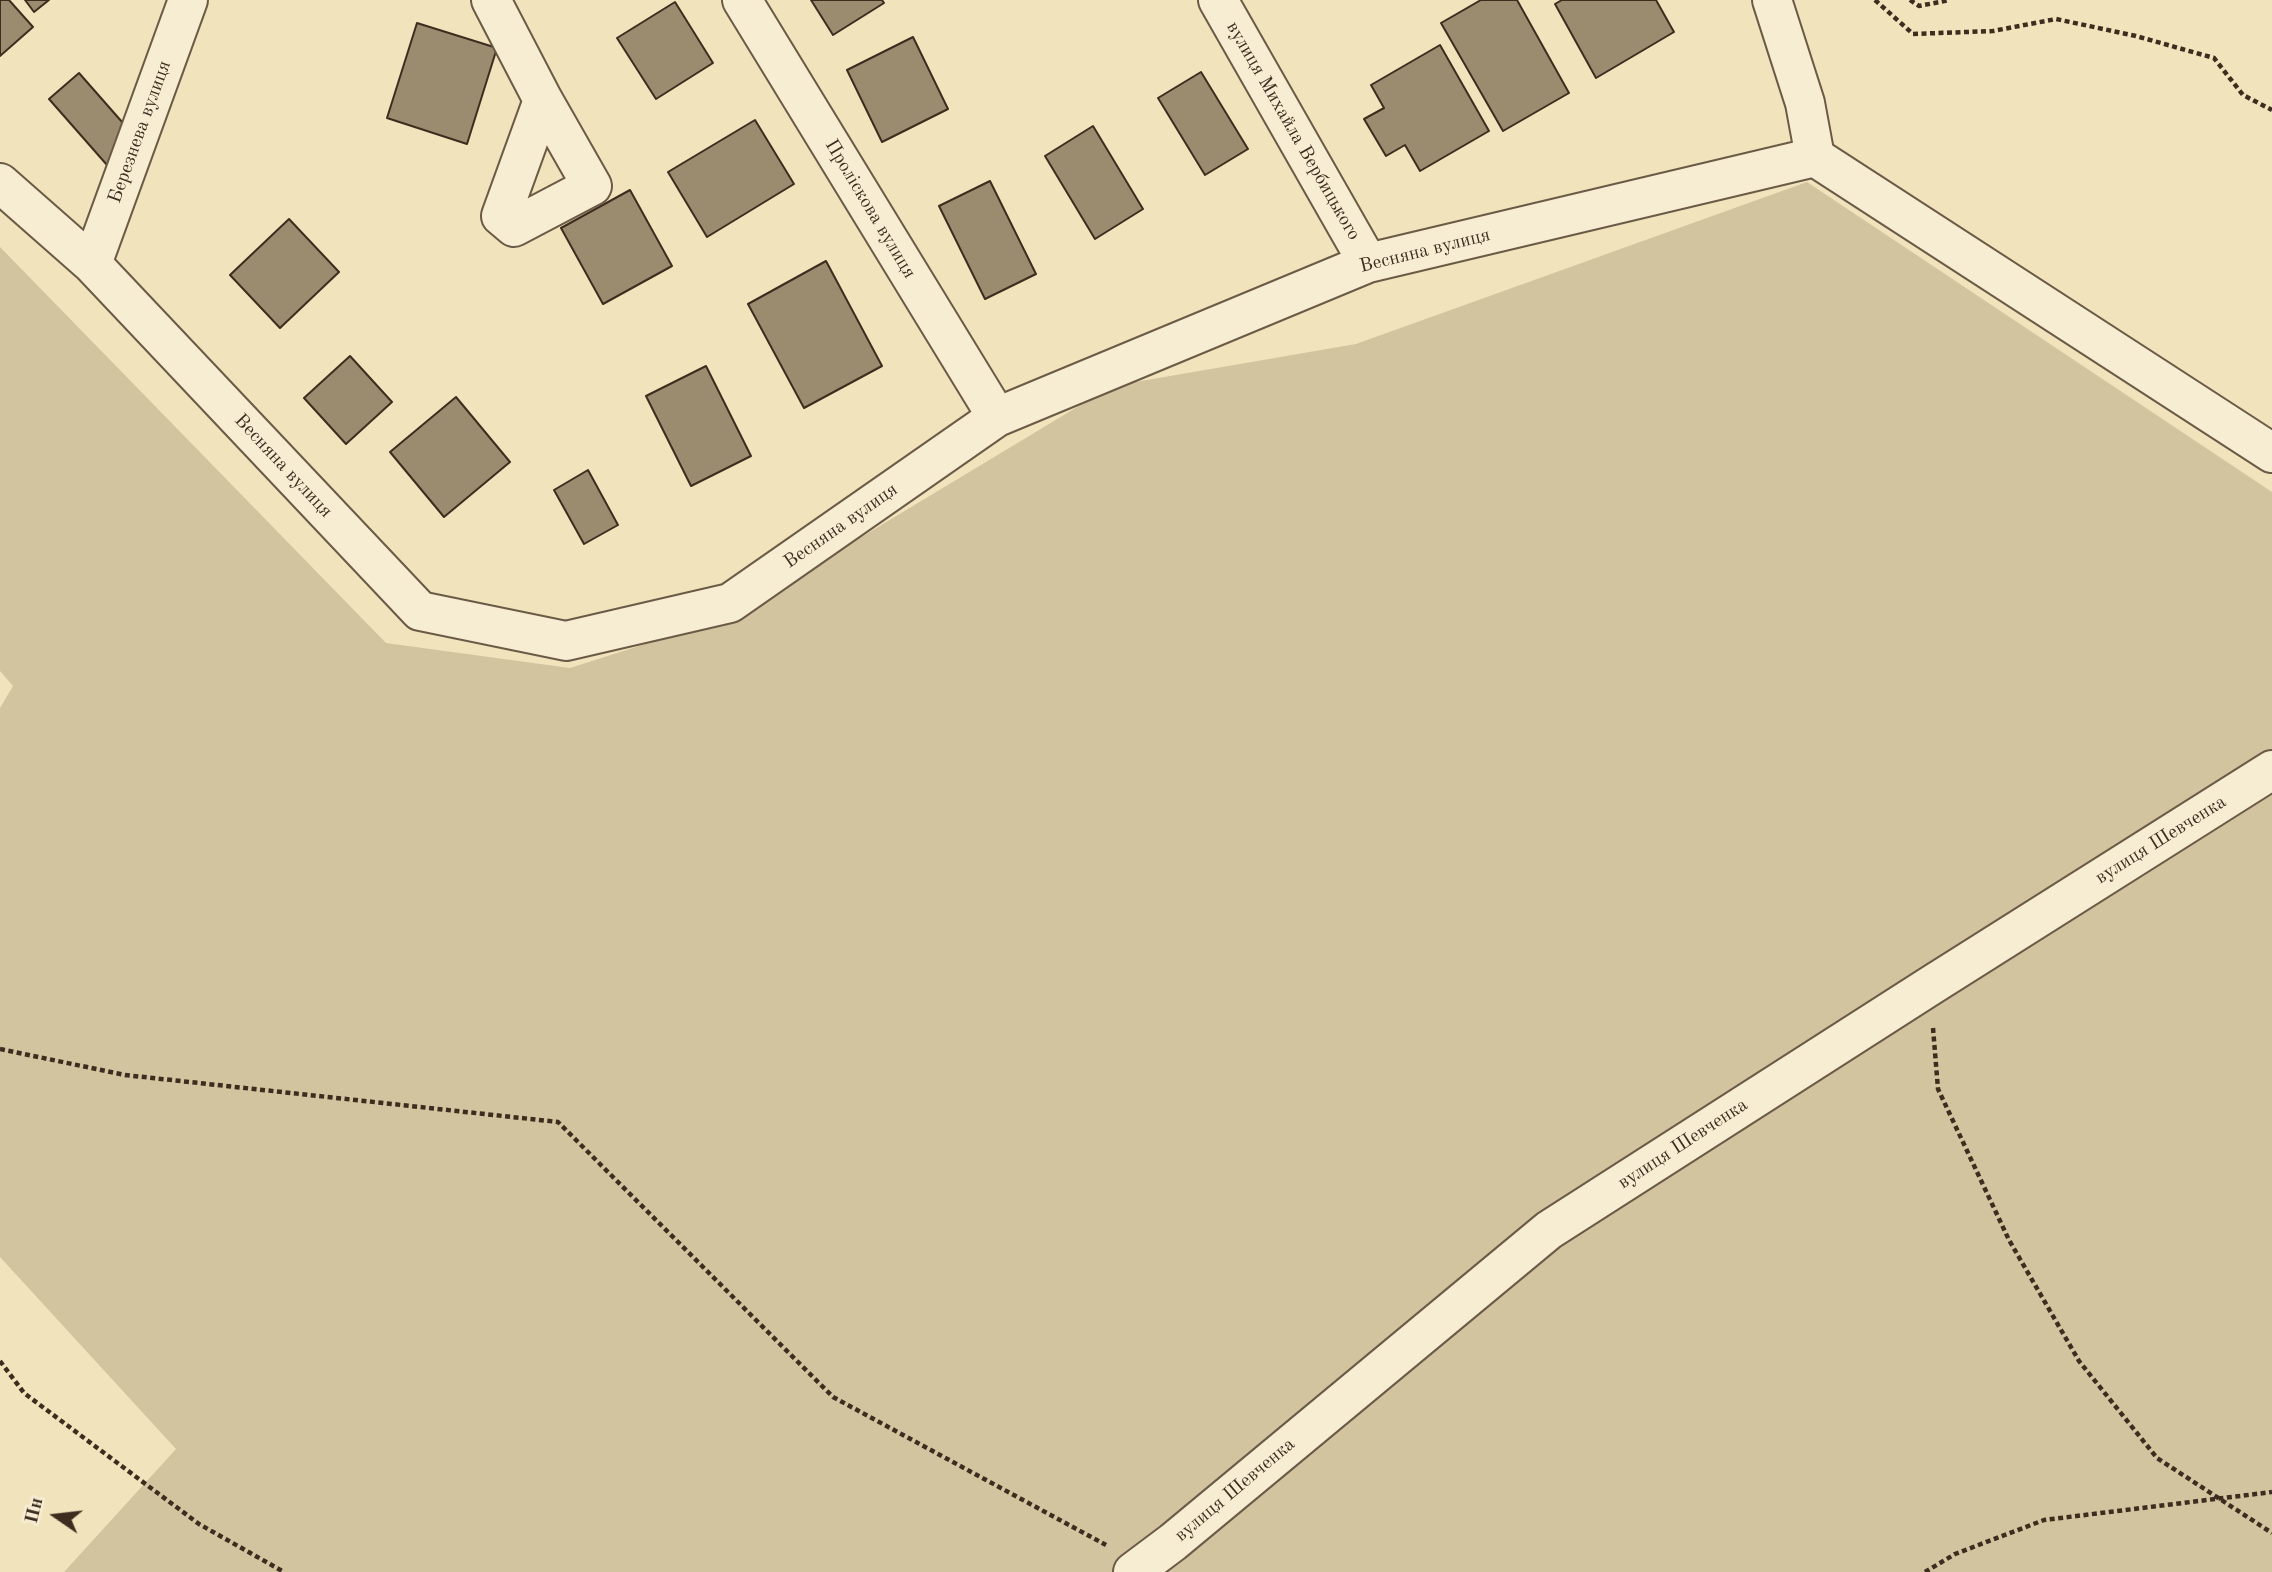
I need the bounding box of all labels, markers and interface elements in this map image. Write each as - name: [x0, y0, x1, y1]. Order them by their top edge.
- street label: вулиця Михайла Вербицького: [1221, 18, 1365, 244]
- street label: Березнева вулиця: [104, 58, 176, 206]
- street label: Проліскова вулиця: [819, 135, 921, 283]
- street label: Весняна вулиця: [1357, 224, 1493, 278]
- street label: Весняна вулиця: [229, 409, 337, 523]
- street label: Весняна вулиця: [780, 478, 902, 574]
- street label: вулиця Шевченка: [2091, 791, 2231, 889]
- street label: вулиця Шевченка: [1614, 1094, 1752, 1194]
- street label: вулиця Шевченка: [1170, 1433, 1300, 1547]
- north arrow: [21, 1481, 91, 1551]
- text: Пн: [23, 1496, 48, 1526]

